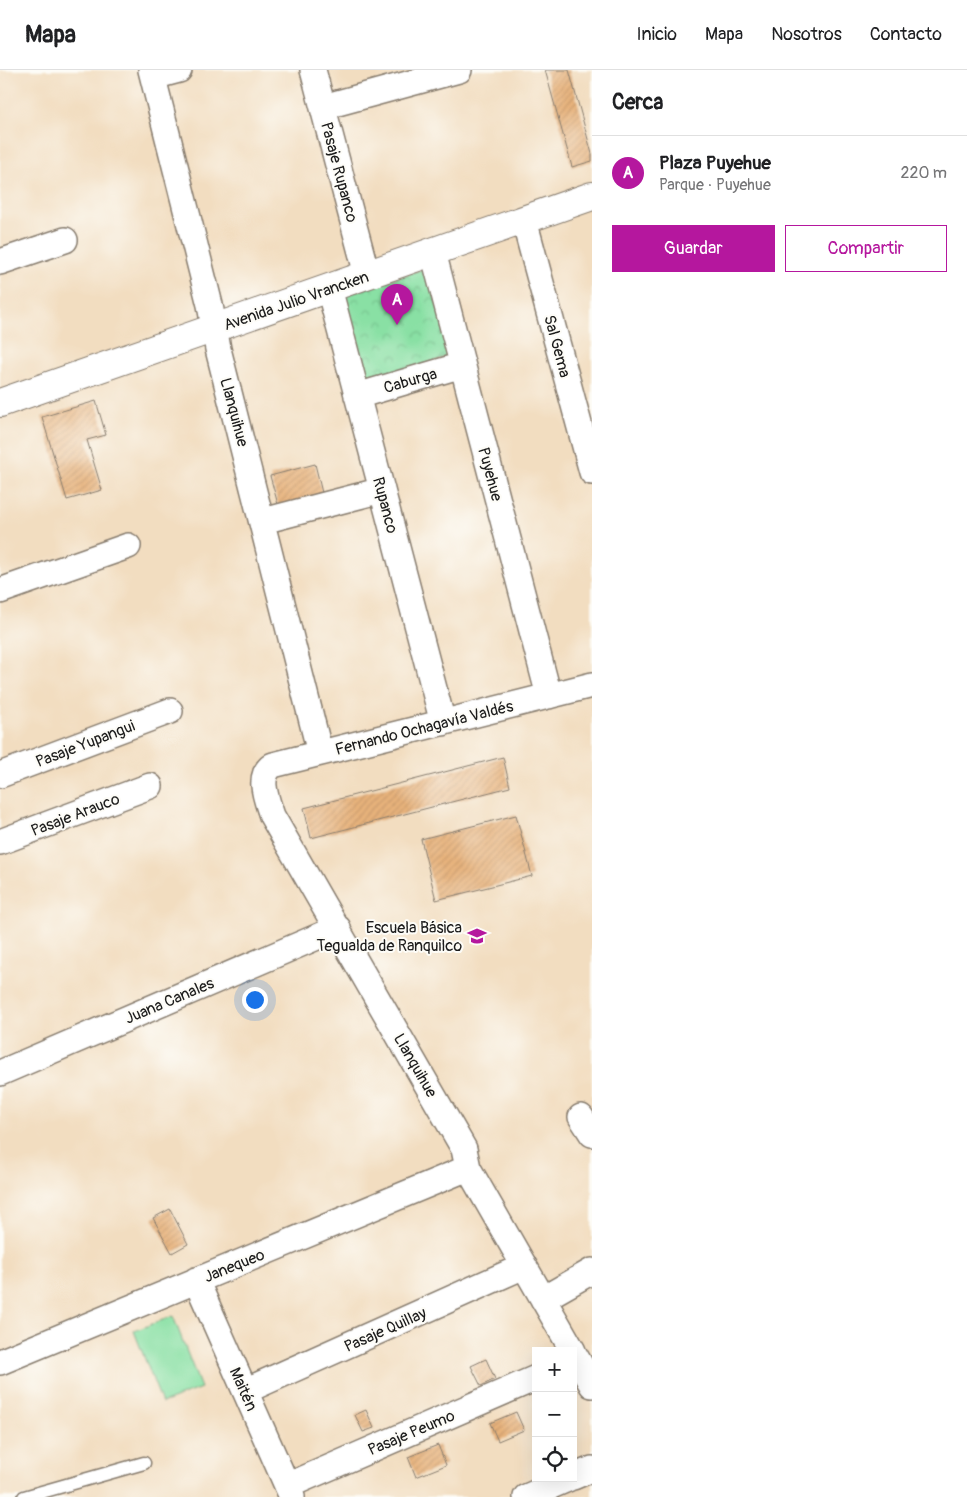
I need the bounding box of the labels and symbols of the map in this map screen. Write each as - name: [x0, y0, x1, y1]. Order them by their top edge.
- street label: Pasaje Rupanco: [316, 120, 362, 225]
- street label: Avenida Julio Vrancken: [221, 267, 371, 335]
- pin: A: [381, 284, 413, 325]
- street label: Sal Gema: [539, 313, 575, 380]
- street label: Caburga: [381, 364, 439, 398]
- street label: Llanquihue: [215, 376, 253, 449]
- street label: Puyehue: [473, 445, 507, 503]
- street label: Rupanco: [368, 475, 402, 536]
- street label: Fernando Ochagavía Valdés: [333, 696, 515, 760]
- street label: Pasaje Yupangui: [33, 716, 138, 772]
- street label: Pasaje Arauco: [28, 789, 123, 841]
- place label: Escuela Básica Tegualda de Ranquilco: [317, 918, 462, 956]
- school or university icon: Escuela Básica Tegualda de Ranquilco: [466, 925, 488, 947]
- street label: Juana Canales: [122, 973, 217, 1029]
- your location: [242, 987, 268, 1013]
- street label: Llanquihue: [389, 1030, 442, 1101]
- street label: Janequeo: [201, 1245, 268, 1287]
- street label: Pasaje Quillay: [341, 1303, 430, 1357]
- street label: Maitén: [225, 1364, 262, 1414]
- street label: Pasaje Peumo: [365, 1406, 458, 1460]

